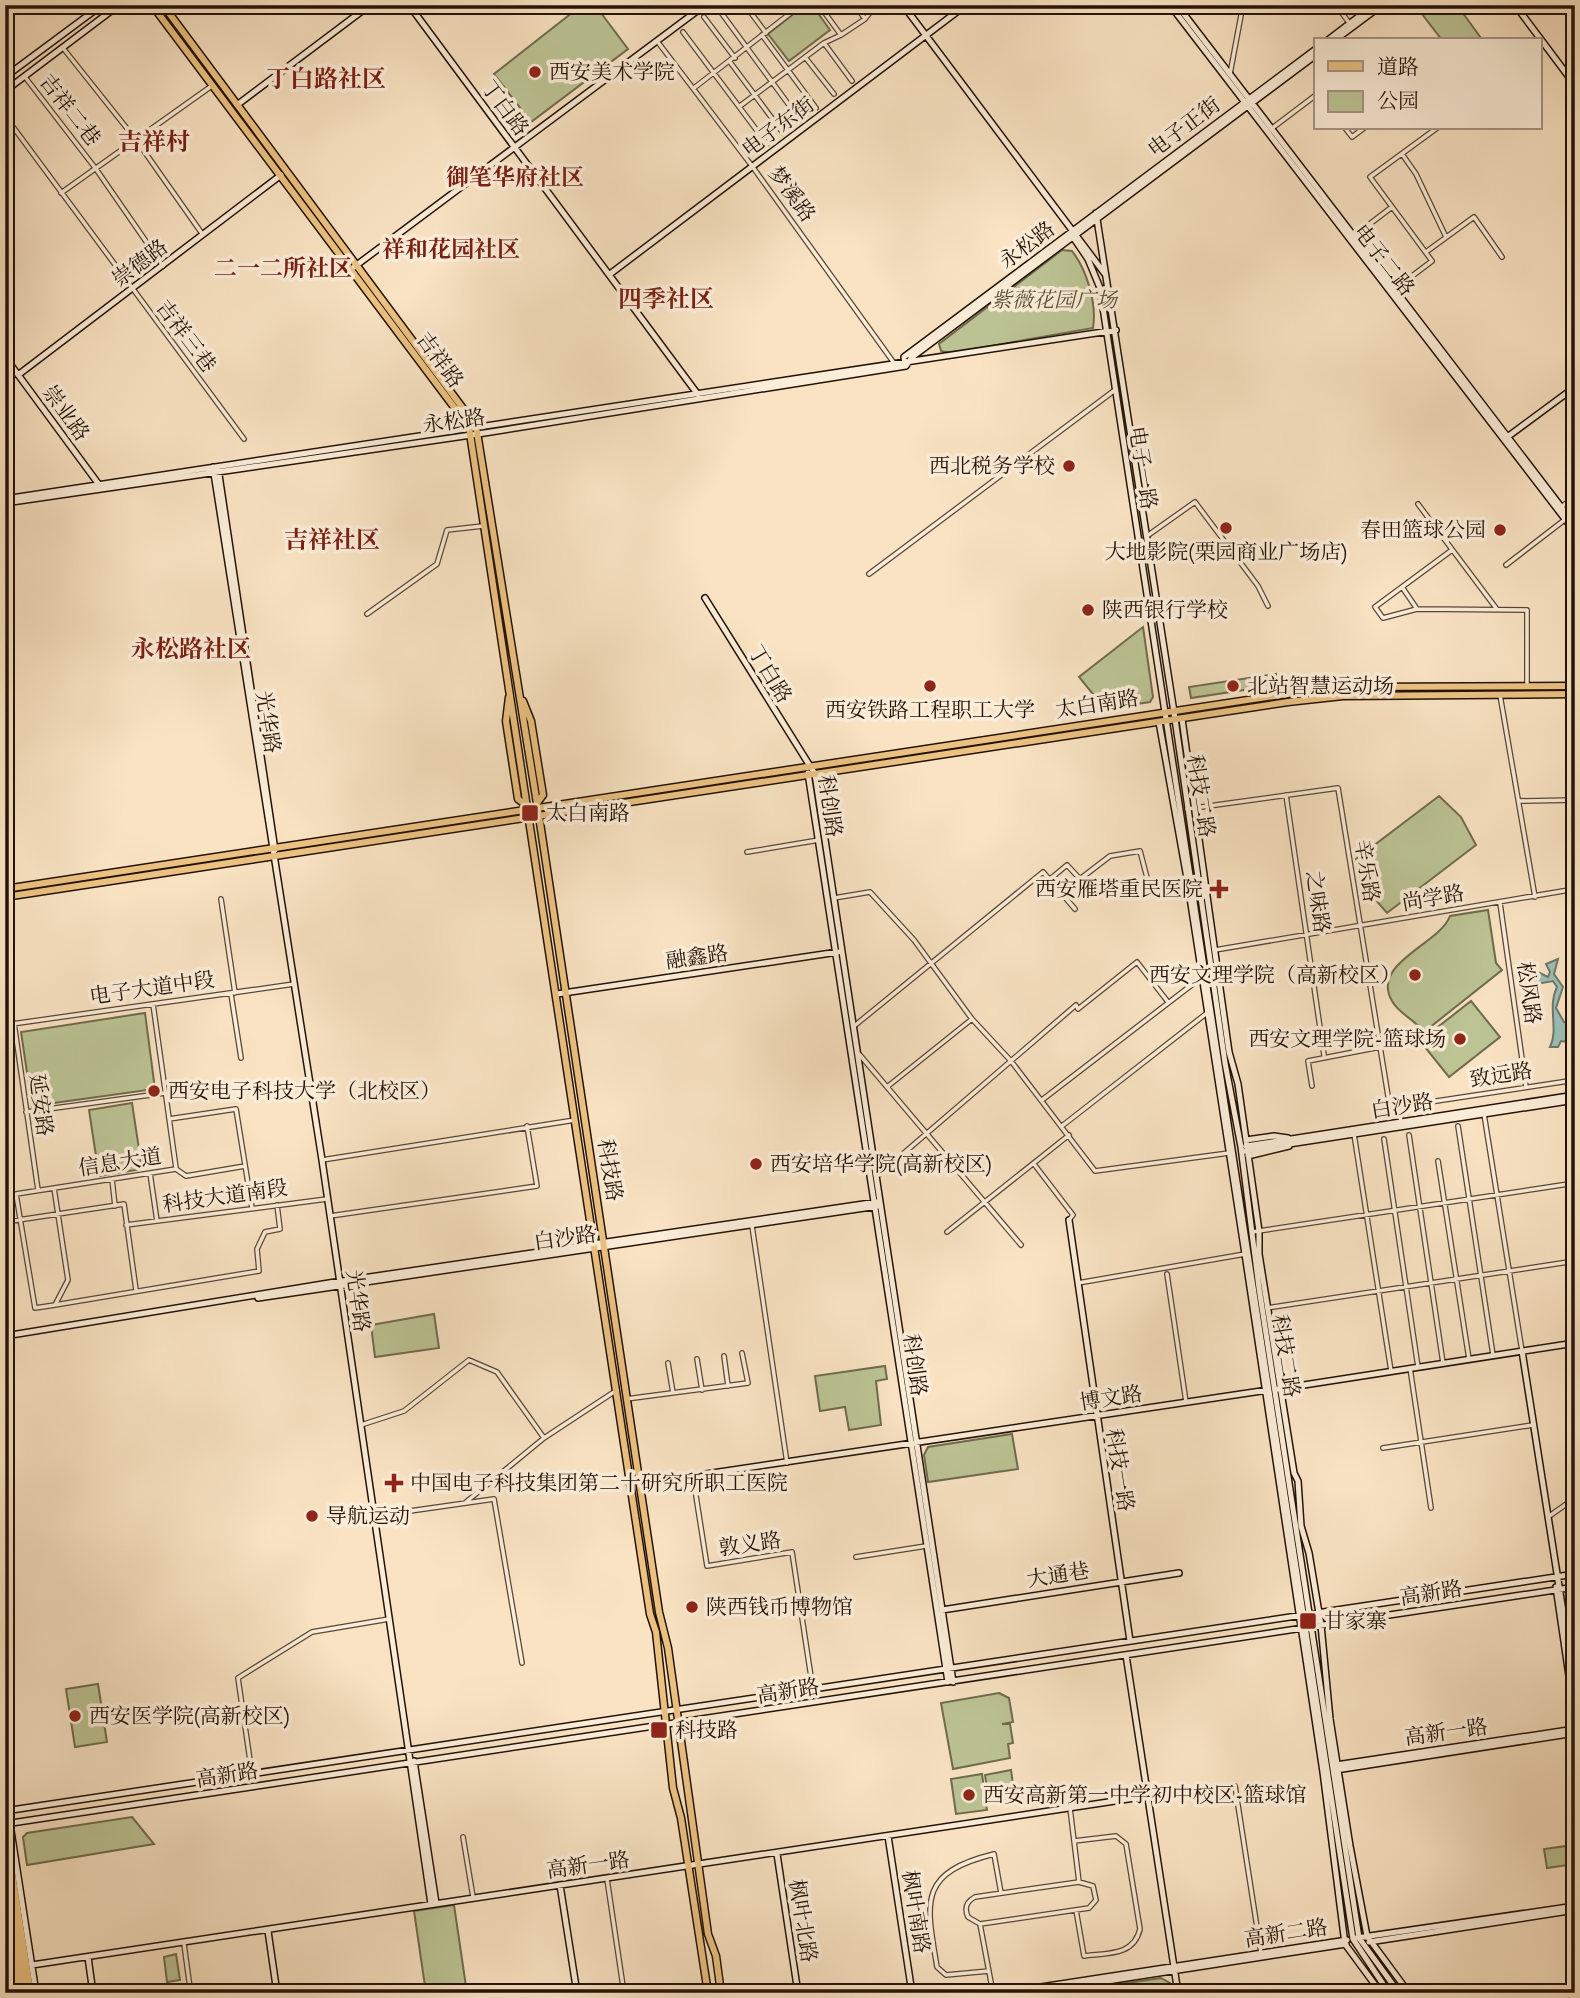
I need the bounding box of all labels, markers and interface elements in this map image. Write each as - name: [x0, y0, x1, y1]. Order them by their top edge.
- legend: [1314, 38, 1542, 130]
- text: 道路: [1377, 54, 1419, 80]
- place label: 西安美术学院: [549, 59, 675, 85]
- district label: 丁白路社区: [266, 64, 386, 94]
- marker: 西安美术学院: [527, 64, 543, 80]
- street label: 吉祥二巷: [34, 69, 106, 151]
- street label: 丁白路: [476, 75, 534, 141]
- text: 公园: [1377, 88, 1419, 114]
- street label: 电子东街: [737, 91, 819, 163]
- street label: 电子正街: [1143, 91, 1225, 163]
- district label: 吉祥村: [118, 127, 190, 157]
- street label: 梦溪路: [763, 161, 821, 227]
- district label: 御笔华府社区: [446, 163, 584, 191]
- street label: 永松路: [994, 216, 1060, 274]
- street label: 电子二路: [1348, 219, 1420, 301]
- street label: 崇德路: [107, 234, 173, 292]
- district label: 祥和花园社区: [382, 235, 520, 263]
- district label: 二一二所社区: [214, 254, 352, 282]
- district label: 四季社区: [618, 284, 714, 314]
- park label: 紫薇花园广场: [991, 287, 1119, 313]
- street label: 吉祥三巷: [150, 295, 222, 377]
- street label: 吉祥路: [411, 327, 469, 393]
- street label: 崇业路: [37, 380, 95, 446]
- street label: 永松路: [421, 404, 487, 438]
- street label: 电子一路: [1124, 424, 1162, 512]
- place label: 西北税务学校: [929, 453, 1055, 479]
- marker: 西北税务学校: [1061, 458, 1077, 474]
- place label: 春田篮球公园: [1360, 517, 1486, 543]
- marker: 大地影院(栗园商业广场店): [1218, 520, 1234, 536]
- marker: 春田篮球公园: [1492, 522, 1508, 538]
- district label: 吉祥社区: [284, 525, 380, 555]
- place label: 大地影院(栗园商业广场店): [1105, 539, 1347, 565]
- place label: 陕西银行学校: [1102, 597, 1228, 623]
- marker: 陕西银行学校: [1080, 602, 1096, 618]
- district label: 永松路社区: [131, 634, 251, 664]
- street label: 丁白路: [743, 640, 797, 708]
- place label: 北站智慧运动场: [1247, 673, 1394, 699]
- marker: 西安铁路工程职工大学: [922, 678, 938, 694]
- marker: 北站智慧运动场: [1225, 678, 1241, 694]
- street label: 太白南路: [1053, 685, 1141, 723]
- street label: 光华路: [250, 689, 286, 755]
- place label: 西安铁路工程职工大学: [825, 697, 1035, 723]
- street label: 科技二路: [1182, 752, 1220, 840]
- street label: 科创路: [813, 773, 847, 839]
- place label: 太白南路: [546, 800, 630, 826]
- marker: 太白南路: [520, 803, 540, 823]
- street label: 辛乐路: [1349, 838, 1385, 904]
- street label: 之味路: [1301, 869, 1335, 935]
- place label: 西安雁塔重民医院: [1035, 876, 1203, 902]
- marker: 西安雁塔重民医院: [1209, 879, 1229, 899]
- street label: 尚学路: [1400, 880, 1466, 916]
- street label: 融鑫路: [664, 940, 730, 974]
- street label: 松风路: [1512, 960, 1546, 1026]
- place label: 西安文理学院（高新校区）: [1149, 962, 1401, 988]
- street label: 电子大道中段: [88, 966, 216, 1010]
- marker: 西安文理学院（高新校区）: [1407, 967, 1423, 983]
- place label: 西安文理学院-篮球场: [1248, 1026, 1446, 1052]
- marker: 西安文理学院-篮球场: [1452, 1031, 1468, 1047]
- street label: 致远路: [1468, 1057, 1534, 1093]
- street label: 延安路: [24, 1072, 58, 1138]
- place label: 西安电子科技大学（北校区）: [168, 1078, 441, 1104]
- marker: 西安电子科技大学（北校区）: [146, 1083, 162, 1099]
- street label: 白沙路: [1369, 1088, 1435, 1124]
- street label: 科技路: [592, 1137, 628, 1203]
- street label: 信息大道: [76, 1143, 164, 1181]
- place label: 西安培华学院(高新校区): [770, 1151, 992, 1177]
- marker: 西安培华学院(高新校区): [748, 1156, 764, 1172]
- street label: 科技大道南段: [161, 1174, 289, 1218]
- street label: 白沙路: [532, 1221, 598, 1255]
- street label: 光华路: [341, 1268, 375, 1334]
- street label: 科技二路: [1267, 1312, 1305, 1400]
- street label: 科创路: [898, 1332, 932, 1398]
- street label: 博文路: [1078, 1380, 1144, 1416]
- street label: 科技一路: [1101, 1426, 1139, 1514]
- place label: 中国电子科技集团第二十研究所职工医院: [410, 1470, 788, 1496]
- marker: 中国电子科技集团第二十研究所职工医院: [384, 1473, 404, 1493]
- place label: 导航运动: [326, 1503, 410, 1529]
- marker: 导航运动: [304, 1508, 320, 1524]
- street label: 敦义路: [717, 1527, 783, 1561]
- street label: 大通巷: [1025, 1557, 1091, 1593]
- street label: 高新路: [1398, 1575, 1464, 1611]
- place label: 陕西钱币博物馆: [706, 1594, 853, 1620]
- marker: 陕西钱币博物馆: [684, 1599, 700, 1615]
- place label: 甘家寨: [1324, 1608, 1387, 1634]
- marker: 甘家寨: [1298, 1611, 1318, 1631]
- street label: 高新路: [755, 1673, 821, 1709]
- place label: 西安医学院(高新校区): [89, 1703, 290, 1729]
- marker: 西安医学院(高新校区): [67, 1708, 83, 1724]
- street label: 高新一路: [1403, 1713, 1489, 1751]
- place label: 科技路: [675, 1717, 738, 1743]
- marker: 科技路: [649, 1720, 669, 1740]
- street label: 高新路: [194, 1757, 260, 1793]
- place label: 西安高新第一中学初中校区-篮球馆: [983, 1782, 1307, 1808]
- marker: 西安高新第一中学初中校区-篮球馆: [961, 1787, 977, 1803]
- street label: 高新一路: [545, 1846, 631, 1884]
- street label: 枫叶南路: [897, 1868, 935, 1956]
- street label: 枫叶北路: [784, 1877, 822, 1965]
- street label: 高新二路: [1242, 1914, 1330, 1952]

